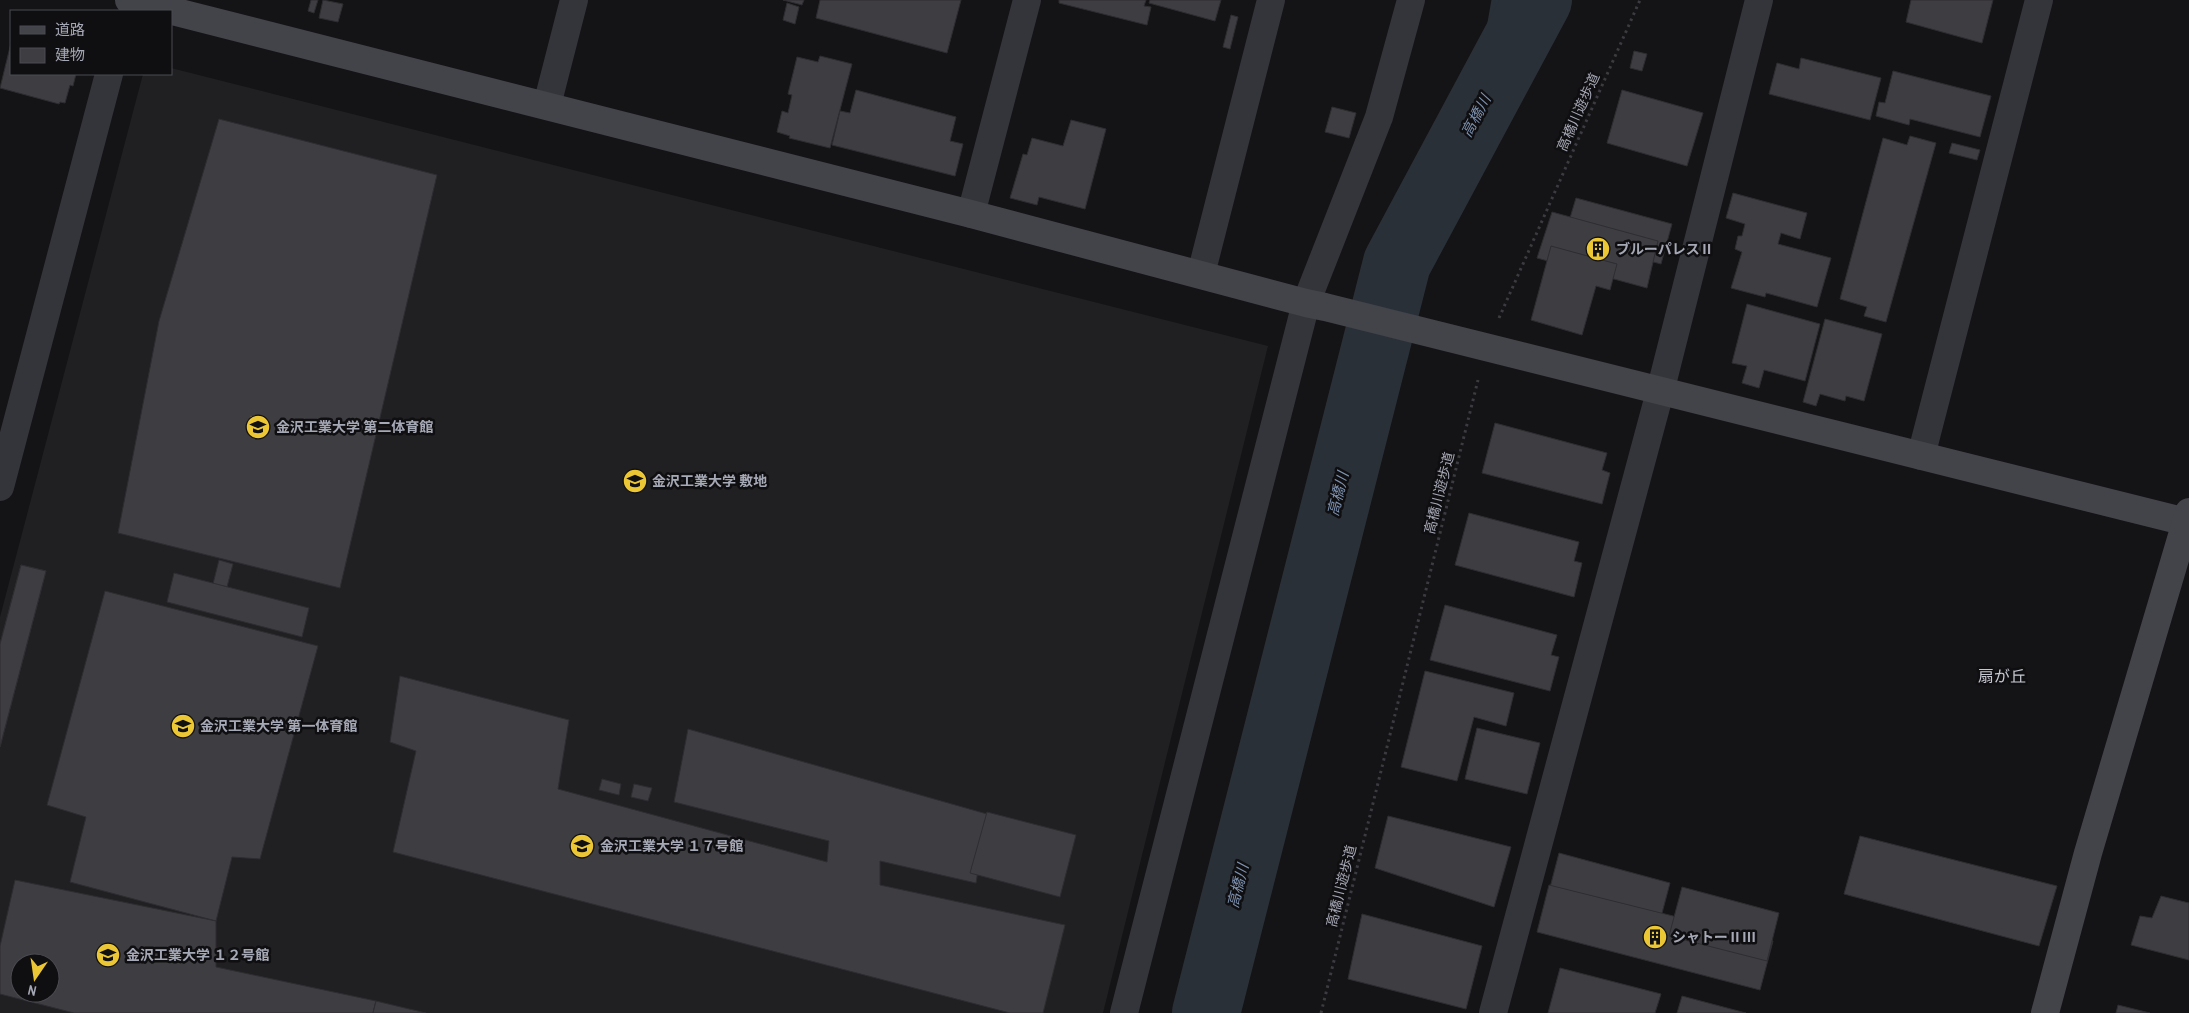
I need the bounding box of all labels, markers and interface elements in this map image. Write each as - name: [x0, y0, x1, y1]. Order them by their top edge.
- legend: [10, 10, 172, 75]
- text: 道路: [55, 19, 85, 40]
- text: 建物: [55, 44, 85, 65]
- street label: 高橋川遊歩道: [1553, 70, 1603, 154]
- water label: 高橋川: [1456, 89, 1496, 141]
- building icon: ブルーパレスⅡ: [1585, 236, 1611, 262]
- place label: ブルーパレスⅡ: [1616, 240, 1714, 258]
- school or university icon: 金沢工業大学 第二体育館: [245, 414, 271, 440]
- place label: 金沢工業大学 第二体育館: [276, 418, 433, 436]
- street label: 高橋川遊歩道: [1420, 450, 1458, 536]
- school or university icon: 金沢工業大学 敷地: [622, 468, 648, 494]
- water label: 高橋川: [1322, 468, 1354, 518]
- place label: 金沢工業大学 敷地: [652, 472, 767, 490]
- district label: 扇が丘: [1978, 665, 2026, 687]
- school or university icon: 金沢工業大学 第一体育館: [170, 713, 196, 739]
- place label: 金沢工業大学 第一体育館: [200, 717, 357, 735]
- school or university icon: 金沢工業大学 １７号館: [569, 833, 595, 859]
- place label: 金沢工業大学 １７号館: [600, 837, 743, 855]
- street label: 高橋川遊歩道: [1322, 843, 1360, 929]
- water label: 高橋川: [1222, 860, 1254, 910]
- building icon: シャトーⅡⅢ: [1642, 924, 1668, 950]
- place label: シャトーⅡⅢ: [1672, 928, 1756, 946]
- school or university icon: 金沢工業大学 １２号館: [95, 942, 121, 968]
- place label: 金沢工業大学 １２号館: [126, 946, 269, 964]
- north arrow: [10, 953, 60, 1003]
- text: N: [26, 981, 38, 1000]

